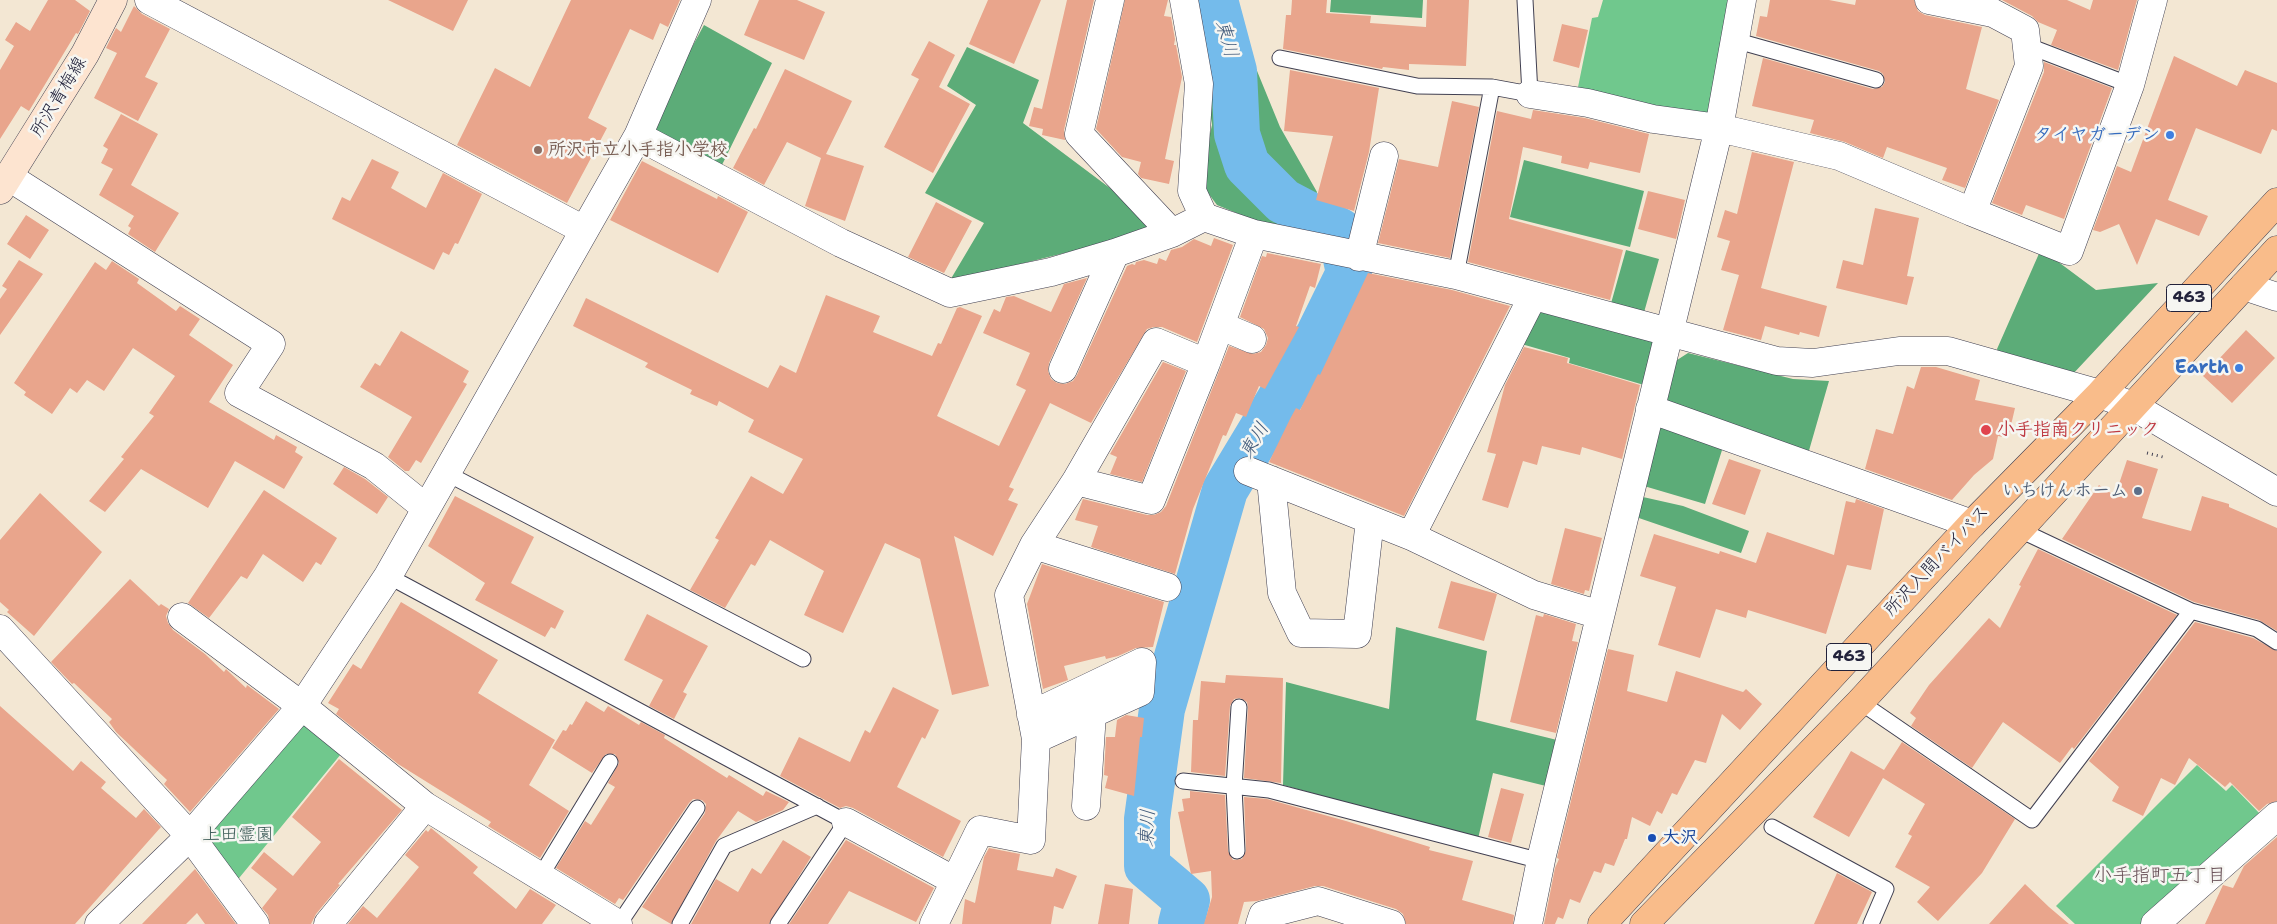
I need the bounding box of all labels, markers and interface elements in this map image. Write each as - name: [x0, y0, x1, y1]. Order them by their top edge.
- water label: 東川: [1210, 18, 1242, 60]
- street label: 所沢青梅線: [27, 53, 91, 141]
- place label: タイヤガーデン: [2034, 124, 2160, 146]
- marker: タイヤガーデン: [2164, 129, 2176, 141]
- place label: 所沢市立小手指小学校: [548, 139, 728, 161]
- marker: 所沢市立小手指小学校: [532, 144, 544, 156]
- road number: 463: [2166, 284, 2212, 312]
- place label: Earth: [2175, 357, 2229, 379]
- marker: Earth: [2233, 362, 2245, 374]
- water label: 東川: [1235, 419, 1275, 463]
- place label: 小手指南クリニック: [1997, 419, 2159, 441]
- marker: 小手指南クリニック: [1979, 423, 1993, 437]
- place label: いちけんホーム: [2002, 480, 2128, 502]
- marker: いちけんホーム: [2132, 485, 2144, 497]
- street label: 所沢入間バイパス: [1880, 501, 1994, 621]
- road number: 463: [1826, 644, 1872, 670]
- water label: 東川: [1136, 808, 1160, 848]
- park label: 上田霊園: [202, 824, 274, 846]
- place label: 大沢: [1662, 827, 1698, 849]
- marker: 大沢: [1646, 832, 1658, 844]
- district label: 小手指町五丁目: [2094, 865, 2226, 887]

